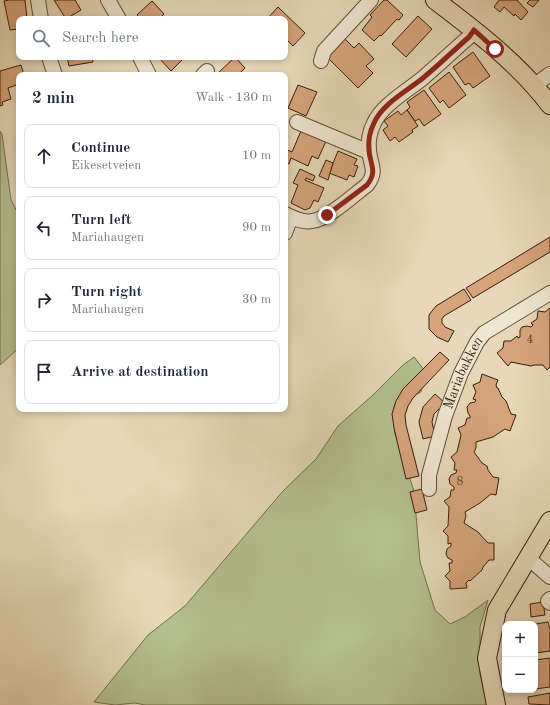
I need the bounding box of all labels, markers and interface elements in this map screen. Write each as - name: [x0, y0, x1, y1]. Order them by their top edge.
- search box: [16, 16, 288, 60]
- icon: search: [30, 27, 52, 49]
- text: Search here: [62, 31, 139, 46]
- route start: [486, 40, 504, 58]
- text: 2 min: [32, 90, 75, 107]
- text: Walk · 130 m: [195, 91, 272, 104]
- text: Continue: [71, 141, 130, 156]
- icon: ahead: [33, 145, 55, 167]
- text: 10 m: [242, 149, 271, 162]
- text: Eikesetveien: [71, 159, 141, 172]
- route end: [318, 206, 336, 224]
- text: Turn left: [71, 213, 131, 228]
- icon: left: [33, 217, 55, 239]
- text: 90 m: [242, 221, 271, 234]
- text: Mariahaugen: [71, 231, 144, 244]
- text: Turn right: [71, 285, 142, 300]
- icon: right: [33, 289, 55, 311]
- text: 30 m: [242, 293, 271, 306]
- text: Mariahaugen: [71, 303, 144, 316]
- street label: Mariabakken: [441, 333, 486, 411]
- house number: 4: [527, 334, 534, 346]
- icon: arrive: [33, 361, 55, 383]
- text: Arrive at destination: [71, 365, 209, 380]
- house number: 8: [457, 476, 464, 488]
- map controls: [502, 621, 538, 693]
- button: +: [502, 621, 538, 657]
- button: −: [502, 657, 538, 693]

